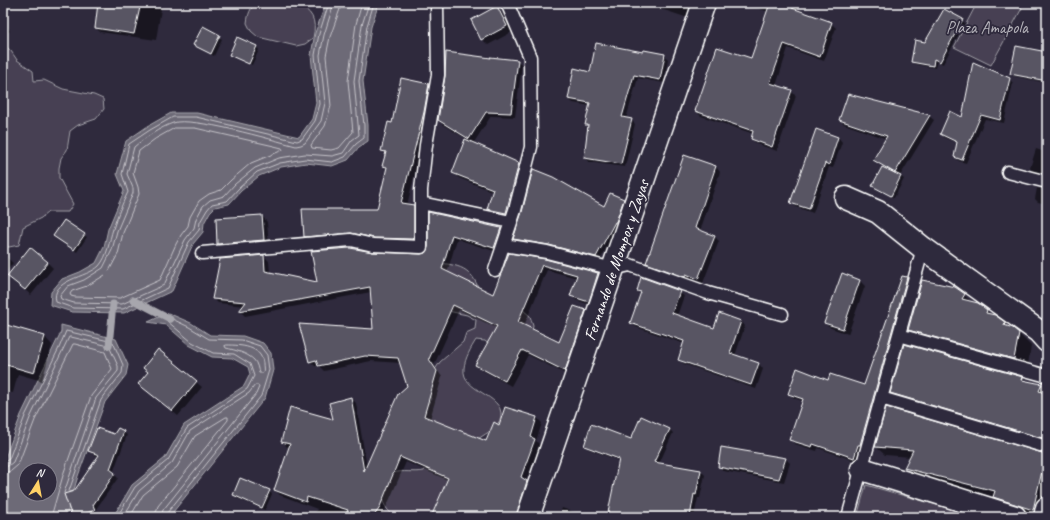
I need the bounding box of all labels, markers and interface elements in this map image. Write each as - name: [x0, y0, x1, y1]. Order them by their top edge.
- park label: Plaza Amapola: [946, 17, 1029, 38]
- street label: Fernando de Mompox y Zayas: [579, 176, 654, 343]
- north arrow: [18, 462, 58, 502]
- text: N: [35, 465, 47, 480]

